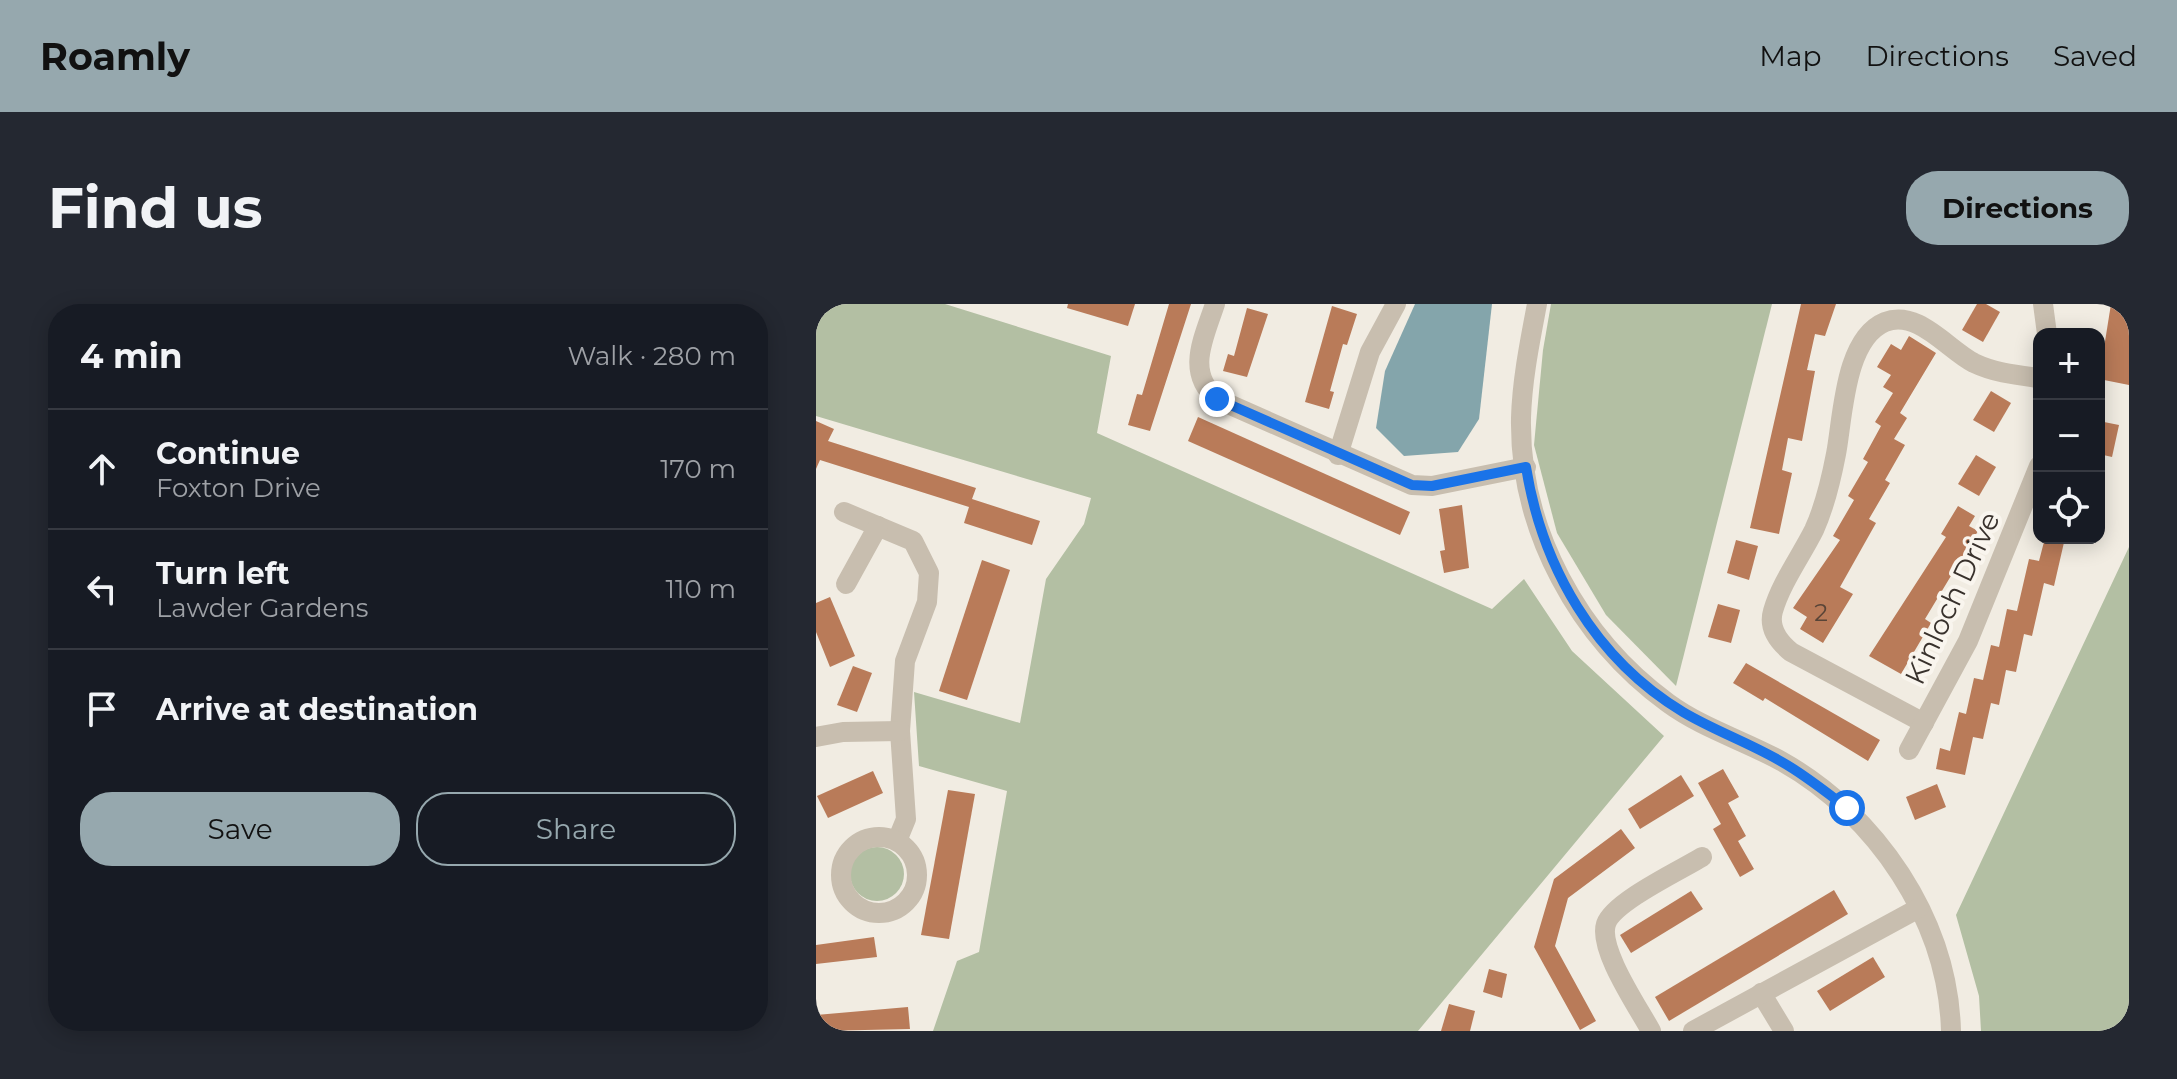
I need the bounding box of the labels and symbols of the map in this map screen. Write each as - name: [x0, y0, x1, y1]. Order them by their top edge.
- route end: [1199, 381, 1235, 417]
- street label: Kinloch Drive: [1897, 506, 2007, 690]
- house number: 2: [1814, 598, 1828, 627]
- route start: [1829, 790, 1865, 826]

